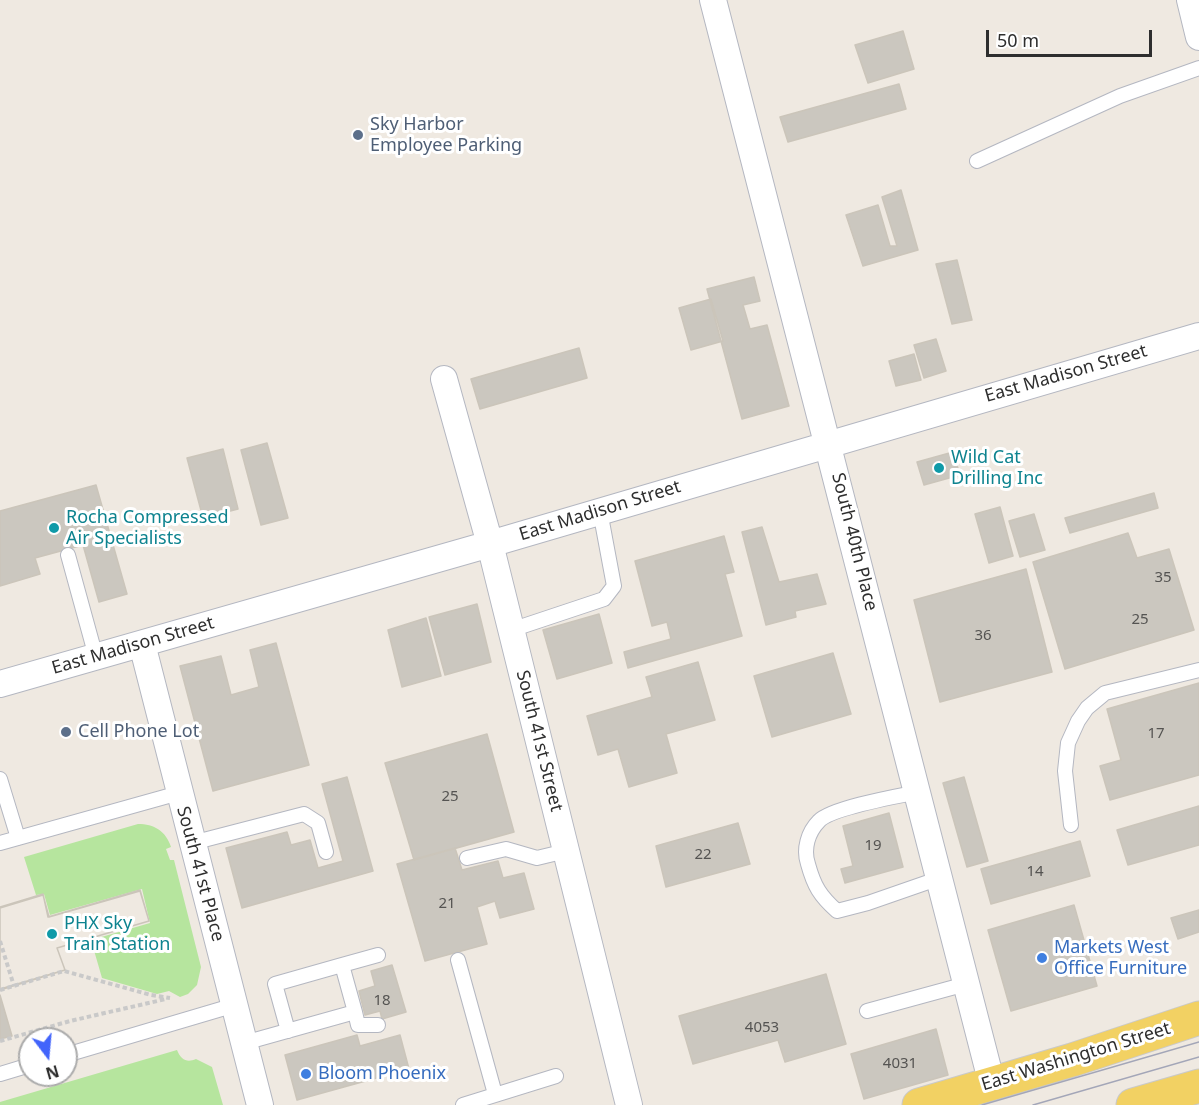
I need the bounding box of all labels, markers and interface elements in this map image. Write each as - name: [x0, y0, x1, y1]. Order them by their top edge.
- scale bar: [989, 18, 1156, 56]
- text: 50 m: [997, 28, 1039, 52]
- place label: Sky Harbor Employee Parking: [370, 114, 522, 156]
- marker: Sky Harbor Employee Parking: [351, 128, 365, 142]
- street label: East Madison Street: [982, 341, 1150, 407]
- place label: Wild Cat Drilling Inc: [951, 447, 1043, 490]
- marker: Wild Cat Drilling Inc: [932, 461, 946, 475]
- street label: South 40th Place: [826, 471, 882, 613]
- street label: East Madison Street: [517, 476, 683, 546]
- place label: Rocha Compressed Air Specialists: [66, 507, 228, 550]
- marker: Rocha Compressed Air Specialists: [47, 521, 61, 535]
- house number: 35: [1154, 569, 1172, 587]
- house number: 25: [1131, 611, 1149, 629]
- street label: East Madison Street: [49, 613, 217, 679]
- house number: 36: [974, 627, 992, 645]
- street label: South 41st Street: [511, 668, 567, 814]
- place label: Cell Phone Lot: [78, 721, 199, 743]
- marker: Cell Phone Lot: [59, 725, 73, 739]
- house number: 17: [1147, 725, 1165, 743]
- house number: 25: [441, 788, 459, 806]
- street label: South 41st Place: [172, 804, 228, 944]
- house number: 19: [864, 837, 882, 855]
- house number: 22: [694, 846, 712, 864]
- house number: 14: [1026, 863, 1044, 881]
- house number: 21: [438, 895, 456, 913]
- place label: PHX Sky Train Station: [64, 913, 170, 956]
- marker: PHX Sky Train Station: [45, 927, 59, 941]
- place label: Markets West Office Furniture: [1054, 937, 1187, 980]
- marker: Markets West Office Furniture: [1035, 951, 1049, 965]
- house number: 18: [373, 992, 391, 1010]
- street label: East Washington Street: [979, 1018, 1173, 1096]
- house number: 4053: [745, 1019, 779, 1037]
- north arrow: [18, 1027, 78, 1087]
- house number: 4031: [883, 1055, 917, 1073]
- text: N: [43, 1060, 62, 1085]
- place label: Bloom Phoenix: [318, 1063, 446, 1085]
- marker: Bloom Phoenix: [299, 1067, 313, 1081]

